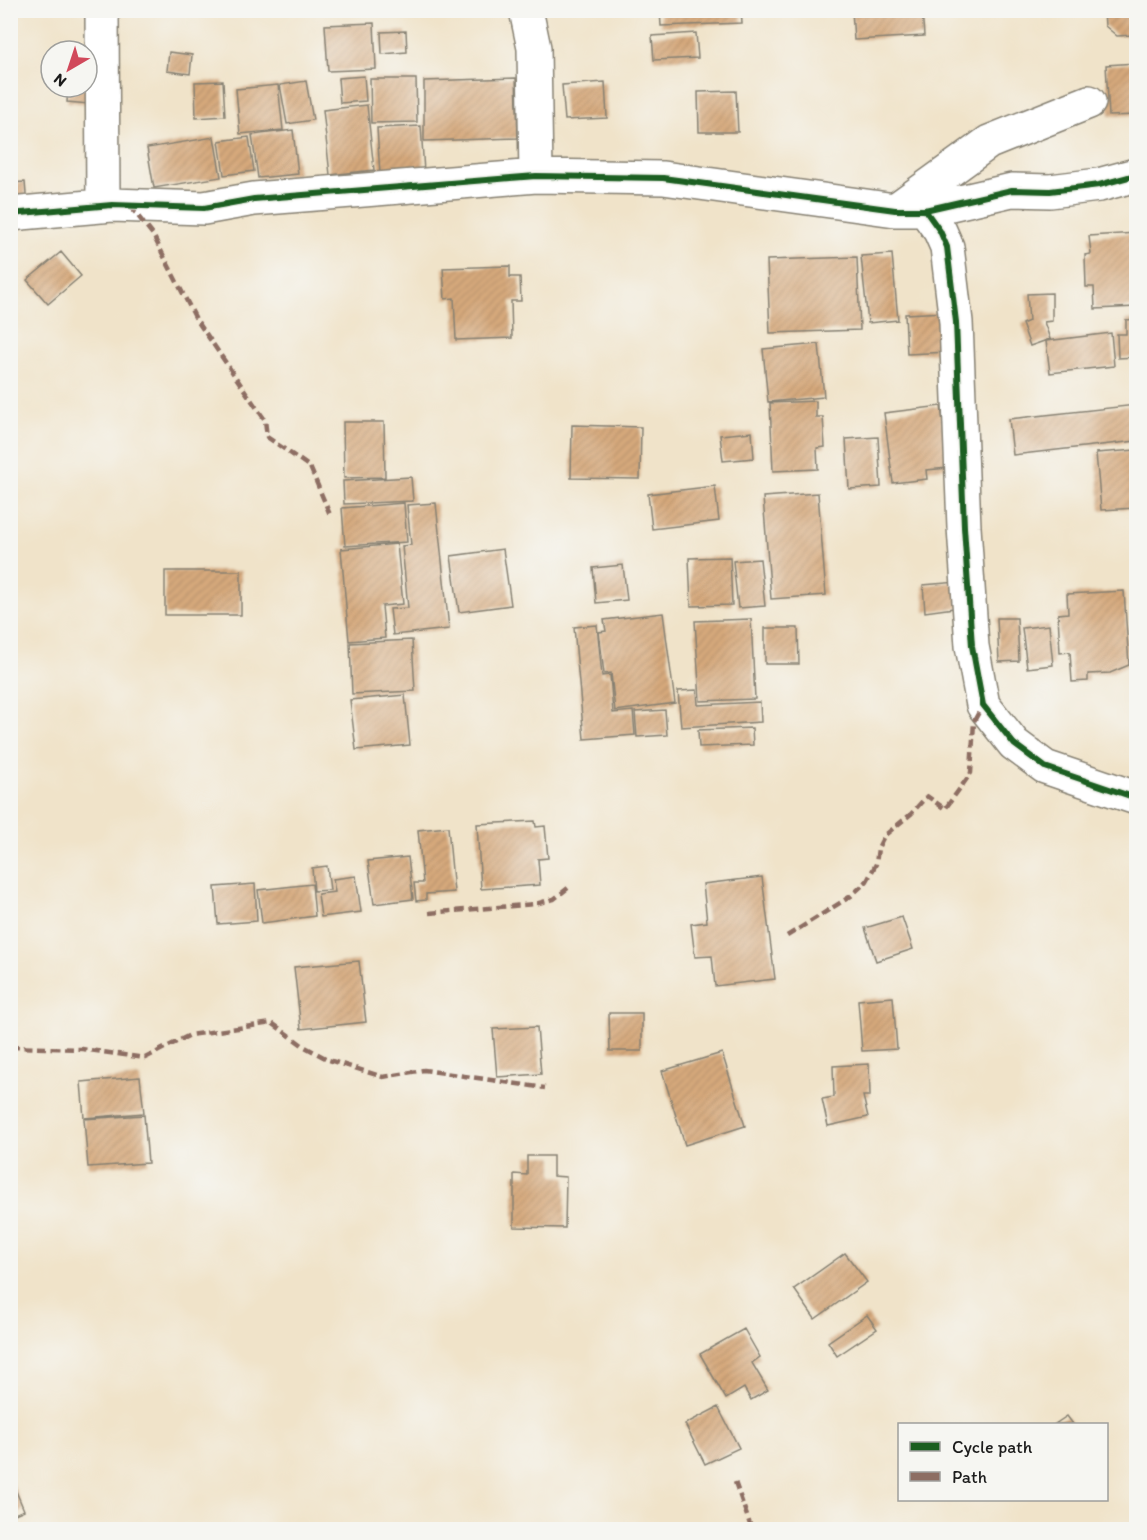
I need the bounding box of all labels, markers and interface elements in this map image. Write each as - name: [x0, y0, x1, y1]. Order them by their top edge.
- north arrow: [39, 39, 99, 99]
- text: N: [50, 69, 70, 91]
- legend: [898, 1423, 1108, 1501]
- text: Cycle path: [952, 1436, 1033, 1458]
- text: Path: [952, 1466, 987, 1488]

